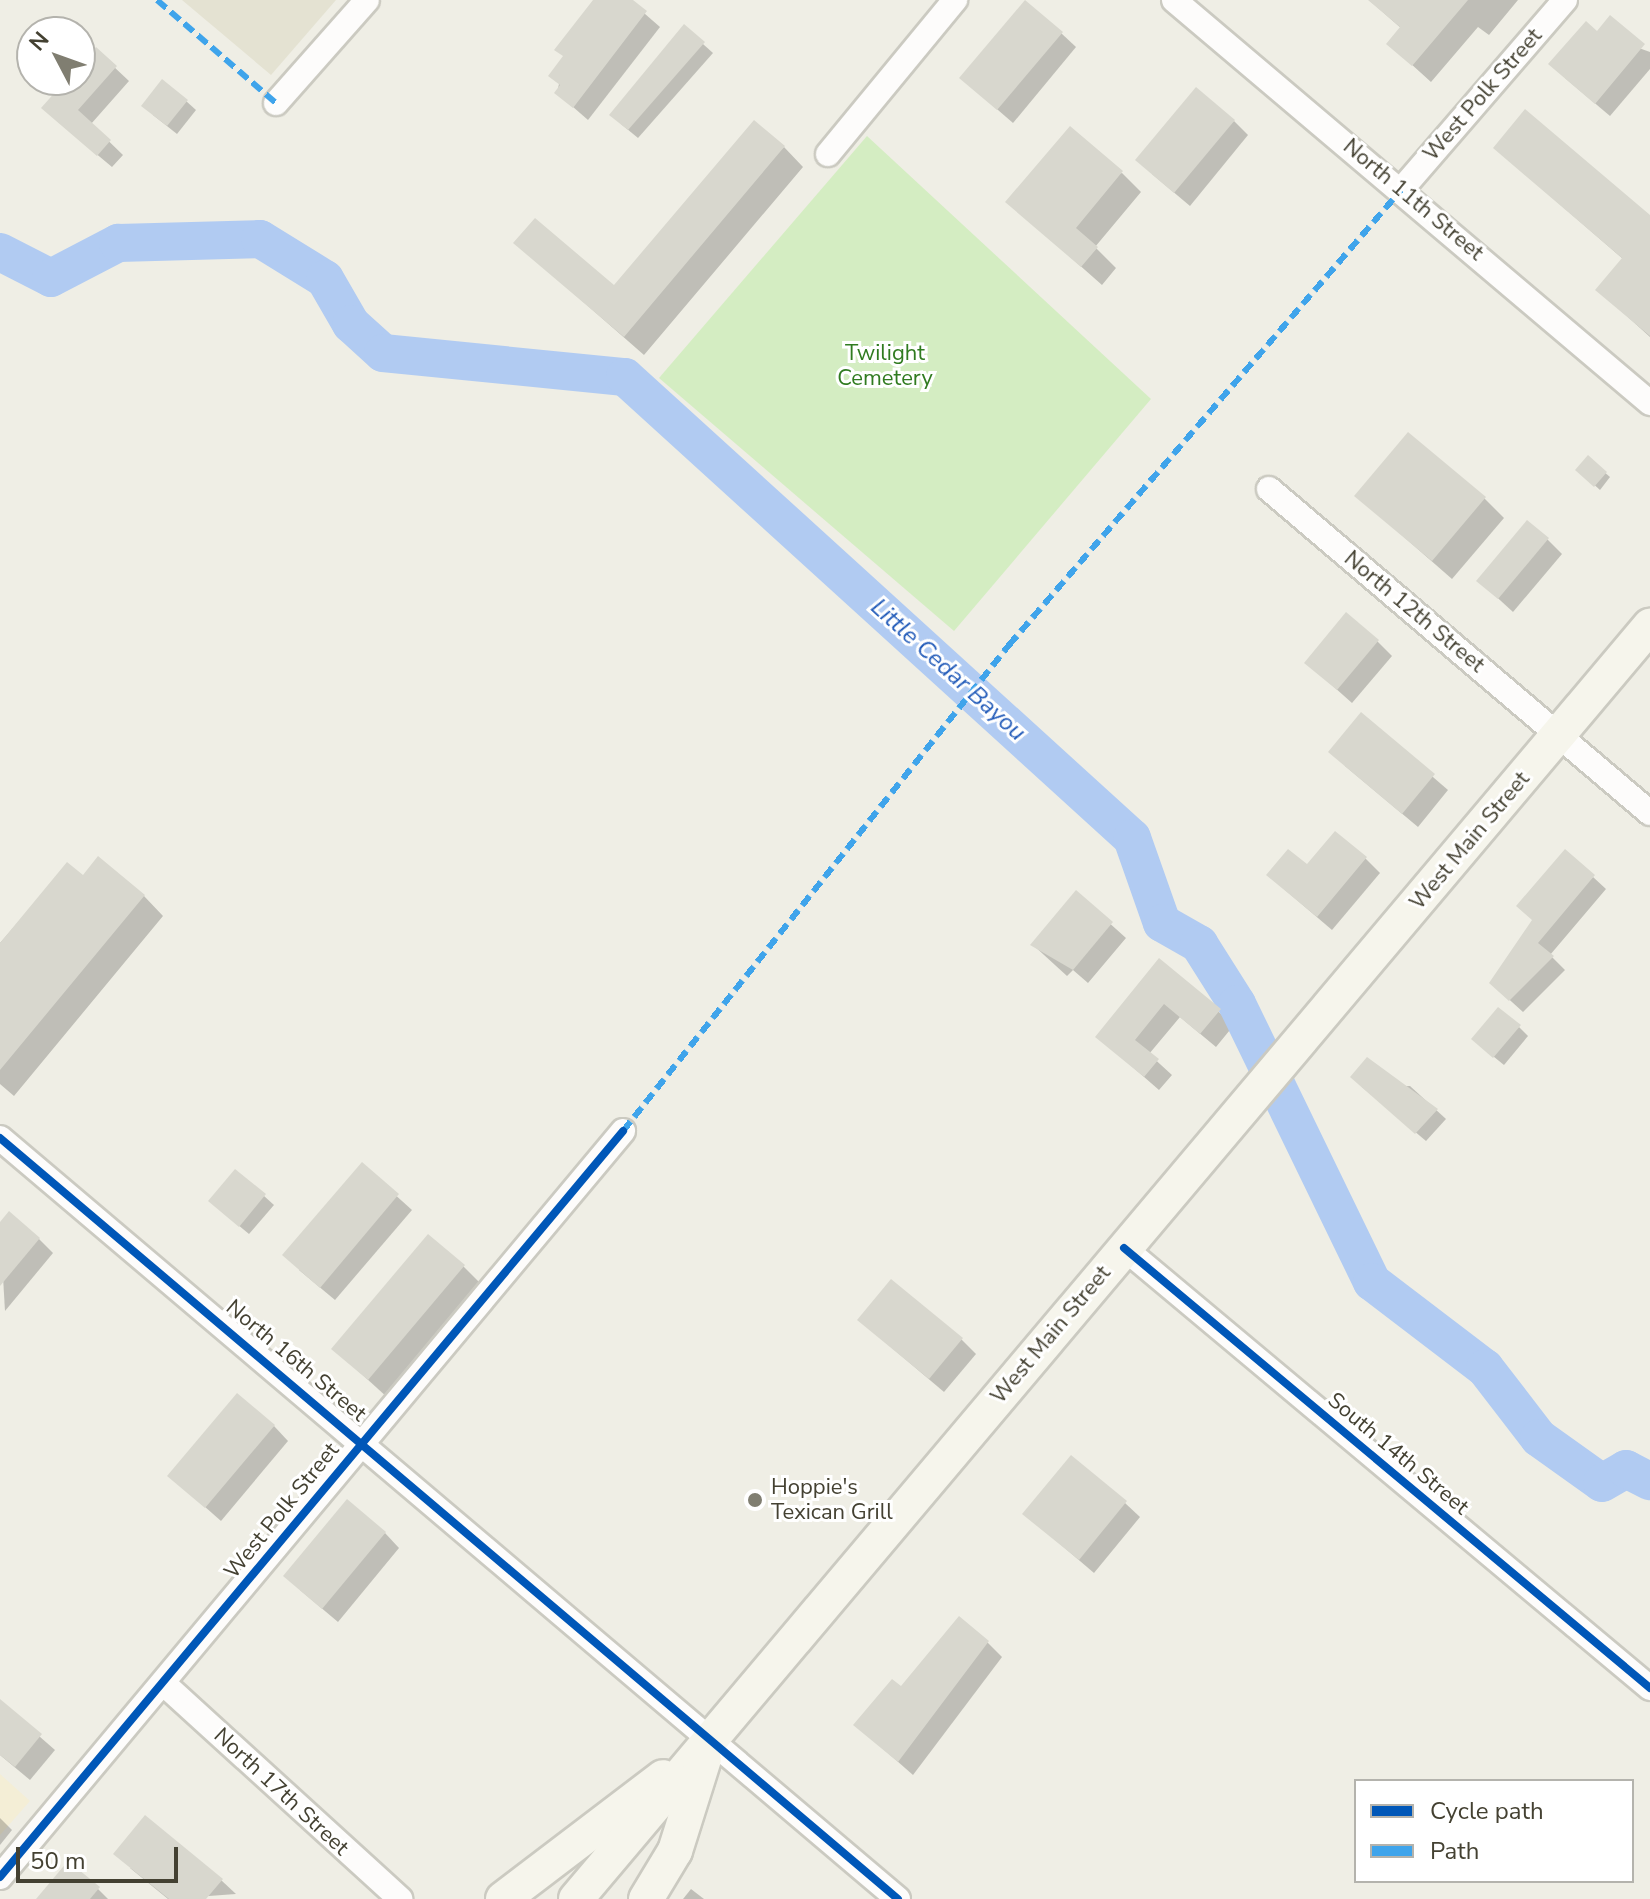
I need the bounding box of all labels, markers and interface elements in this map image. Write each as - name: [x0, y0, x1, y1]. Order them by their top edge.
- north arrow: [16, 16, 96, 96]
- street label: West Polk Street: [1418, 23, 1548, 167]
- text: N: [23, 26, 56, 58]
- street label: North 11th Street: [1337, 134, 1489, 266]
- park label: Twilight Cemetery: [837, 340, 933, 392]
- street label: North 12th Street: [1338, 546, 1490, 678]
- water label: Little Cedar Bayou: [865, 593, 1031, 747]
- street label: West Main Street: [1405, 767, 1535, 915]
- street label: West Main Street: [986, 1261, 1116, 1409]
- street label: North 16th Street: [220, 1295, 372, 1427]
- street label: South 14th Street: [1322, 1387, 1474, 1521]
- street label: West Polk Street: [219, 1438, 345, 1584]
- place label: Hoppie's Texican Grill: [771, 1474, 893, 1526]
- marker: Hoppie's Texican Grill: [746, 1491, 764, 1509]
- street label: North 17th Street: [208, 1723, 354, 1861]
- legend: [1354, 1779, 1634, 1883]
- text: Cycle path: [1430, 1795, 1544, 1827]
- scale bar: [20, 1831, 182, 1881]
- text: Path: [1430, 1835, 1479, 1867]
- text: 50 m: [30, 1845, 86, 1877]

